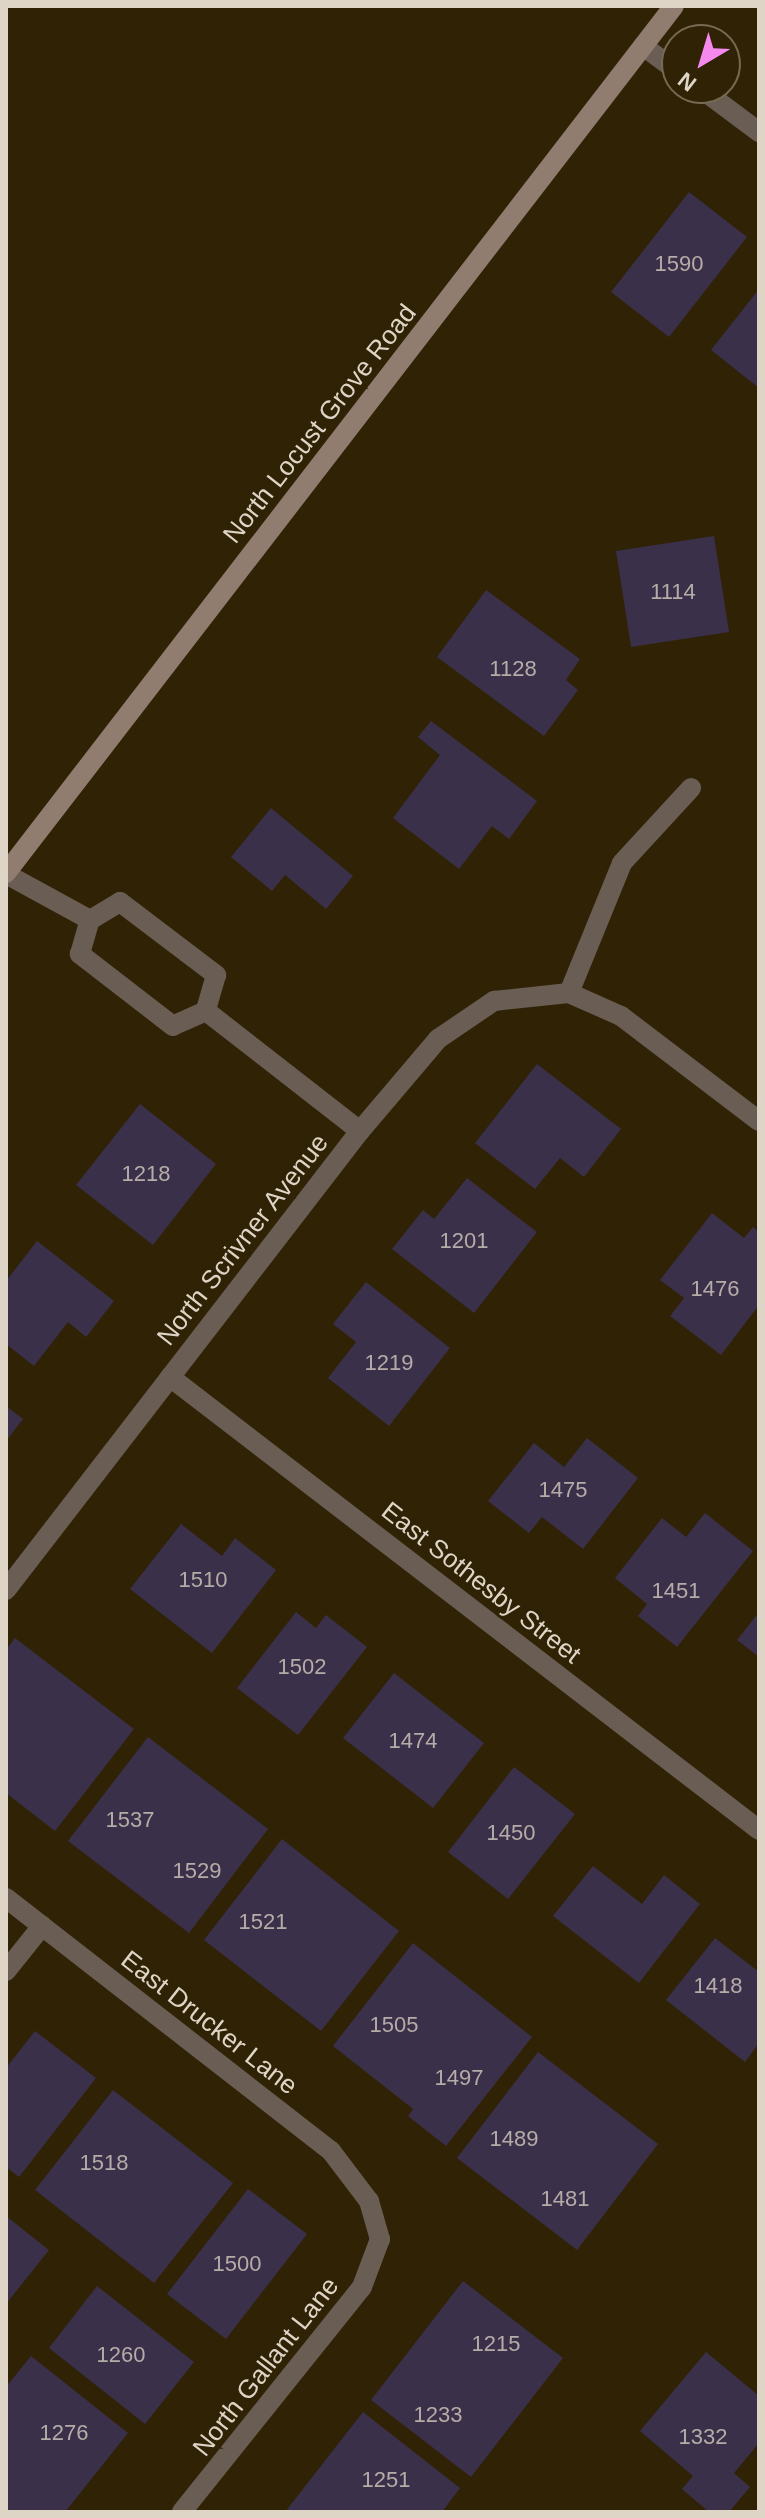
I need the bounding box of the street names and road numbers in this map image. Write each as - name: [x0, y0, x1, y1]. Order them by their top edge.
- street label: North Locust Grove Road: [217, 298, 423, 550]
- street label: North Scrivner Avenue: [150, 1128, 336, 1352]
- street label: East Sothesby Street: [375, 1496, 587, 1670]
- street label: East Drucker Lane: [115, 1944, 303, 2102]
- street label: North Gallant Lane: [187, 2271, 345, 2463]

